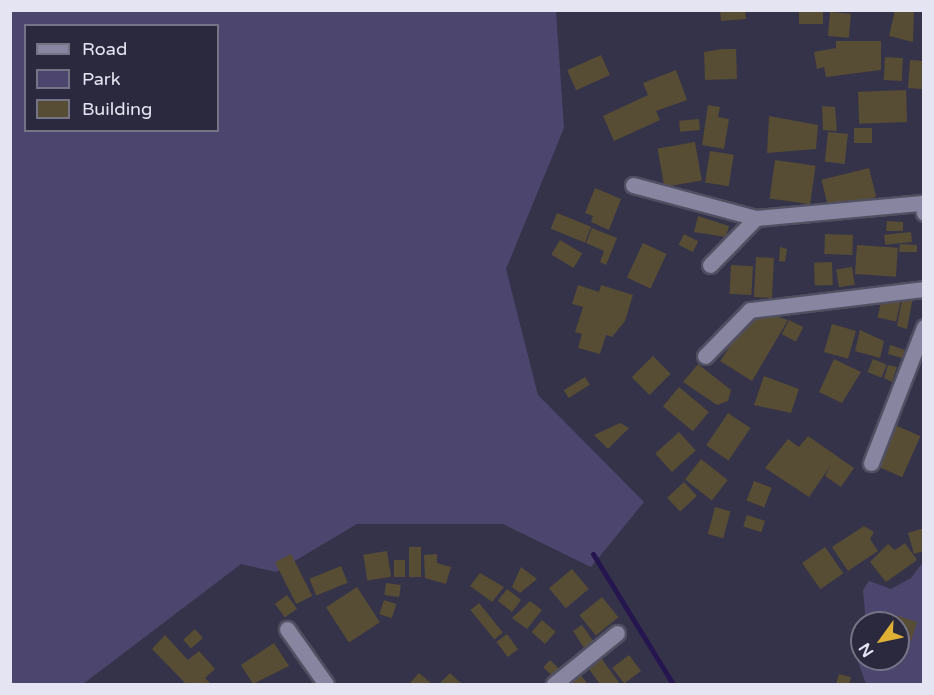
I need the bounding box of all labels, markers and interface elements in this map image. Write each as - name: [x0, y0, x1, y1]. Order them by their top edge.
- legend: [24, 24, 219, 132]
- text: Road: [82, 38, 127, 60]
- text: Park: [82, 68, 120, 90]
- text: Building: [82, 98, 152, 120]
- north arrow: [850, 611, 910, 671]
- text: N: [855, 639, 878, 661]

